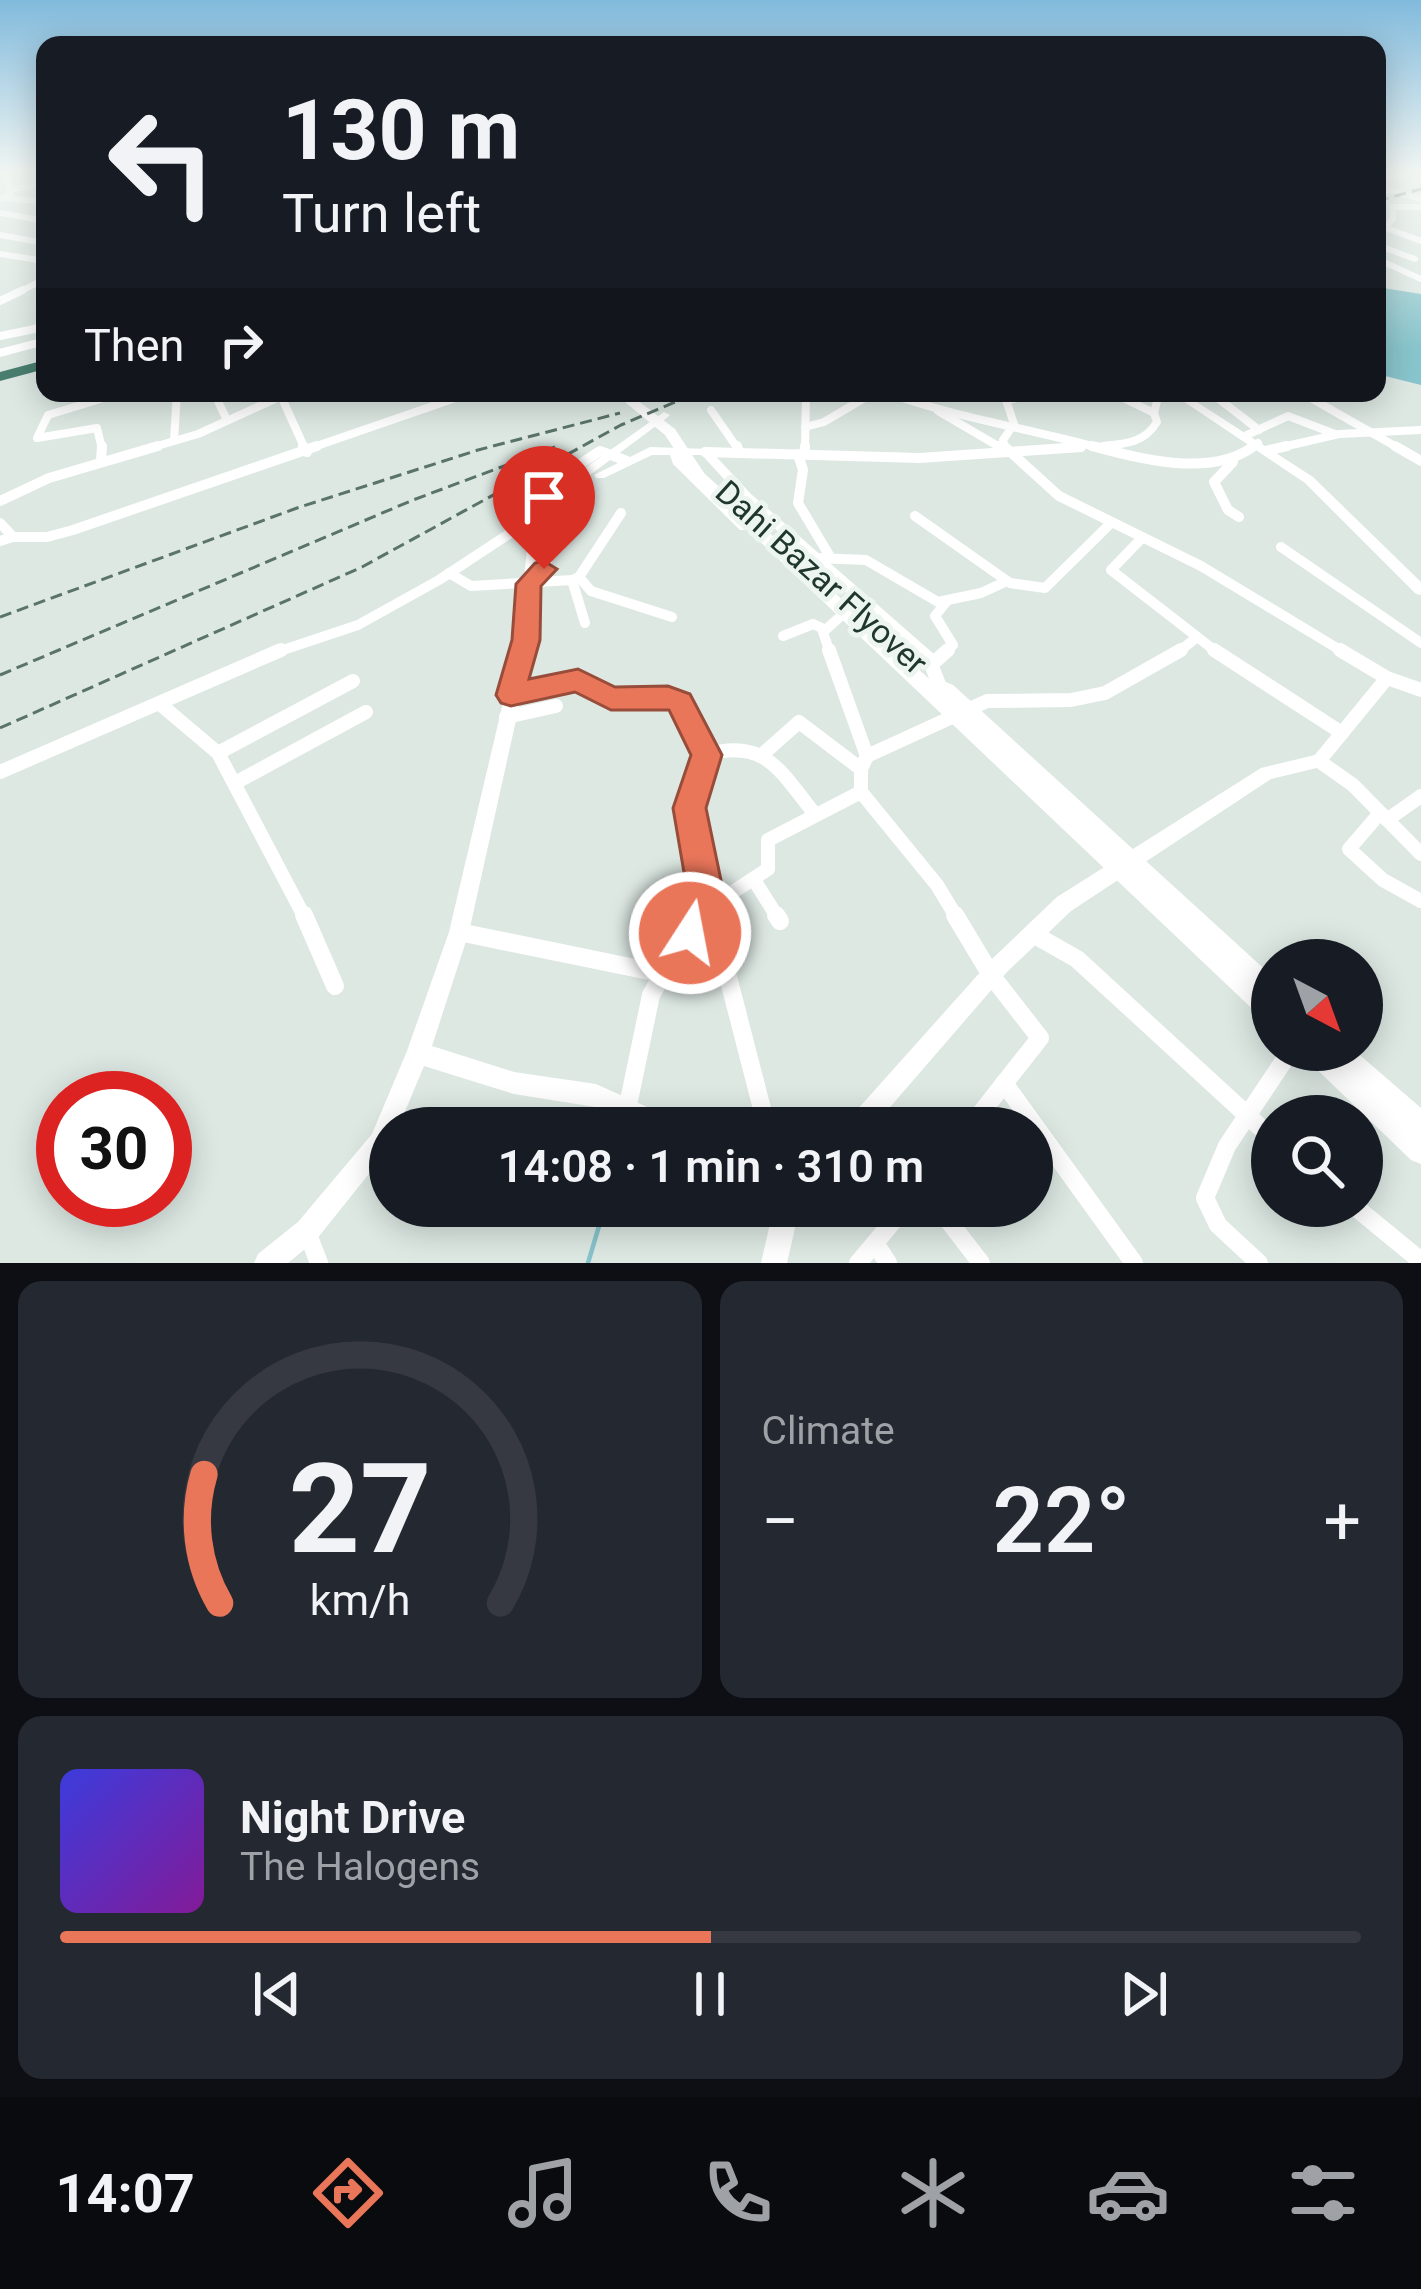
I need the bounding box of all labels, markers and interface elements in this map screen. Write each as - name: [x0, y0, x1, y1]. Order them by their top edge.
- text: 130 m: [282, 81, 520, 180]
- icon: left: [84, 84, 240, 240]
- text: Turn left: [282, 182, 481, 245]
- icon: right: [208, 312, 274, 378]
- text: Then: [84, 319, 184, 372]
- pin: [493, 446, 595, 569]
- icon: arrive: [511, 464, 577, 530]
- street label: Dahi Bazar Flyover: [708, 472, 935, 682]
- position arrow: [627, 870, 753, 996]
- north arrow: [1251, 939, 1383, 1071]
- map controls: [1251, 939, 1383, 1227]
- speed limit sign: 30: [36, 1071, 192, 1227]
- button: search: [1251, 1095, 1383, 1227]
- text: 14:08 · 1 min · 310 m: [498, 1140, 924, 1193]
- text: Climate: [762, 1408, 895, 1454]
- text: 27: [288, 1436, 431, 1582]
- text: 22°: [993, 1469, 1130, 1574]
- text: −: [762, 1483, 799, 1560]
- text: +: [1324, 1483, 1361, 1560]
- text: km/h: [309, 1574, 410, 1624]
- text: Night Drive: [240, 1791, 465, 1844]
- text: The Halogens: [240, 1844, 480, 1890]
- icon: previous: [244, 1961, 310, 2027]
- icon: pause: [677, 1961, 743, 2027]
- icon: next: [1111, 1961, 1177, 2027]
- icon: directions: [306, 2151, 390, 2235]
- icon: music: [501, 2151, 585, 2235]
- icon: phone: [696, 2151, 780, 2235]
- icon: climate: [891, 2151, 975, 2235]
- icon: car: [1086, 2151, 1170, 2235]
- icon: filters: [1281, 2151, 1365, 2235]
- text: 14:07: [56, 2162, 195, 2225]

